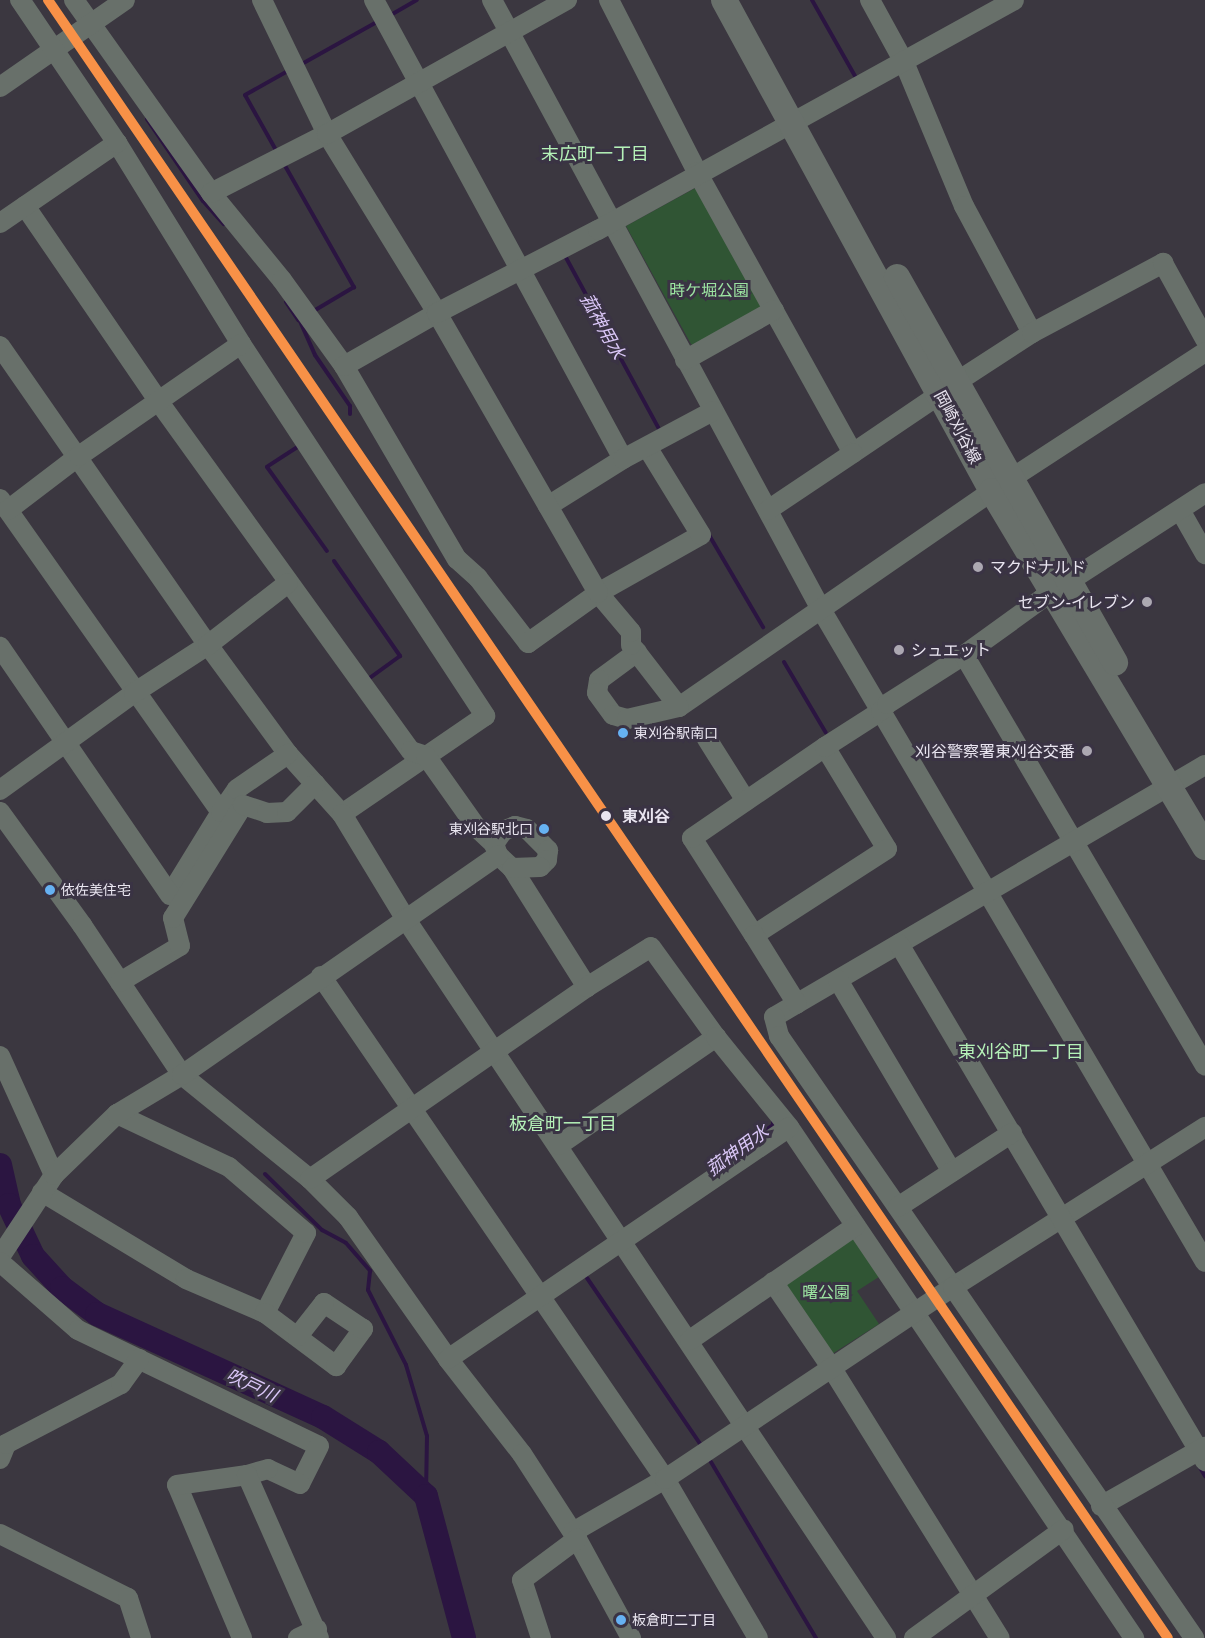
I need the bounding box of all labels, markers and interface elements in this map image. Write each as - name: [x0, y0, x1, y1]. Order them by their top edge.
- district label: 末広町一丁目: [541, 142, 649, 164]
- park label: 時ケ堀公園: [669, 280, 749, 300]
- water label: 菰神用水: [576, 289, 630, 363]
- street label: 岡崎刈谷線: [931, 387, 985, 467]
- place label: マクドナルド: [990, 557, 1086, 577]
- marker: マクドナルド: [971, 560, 985, 574]
- place label: セブン-イレブン: [1018, 592, 1135, 612]
- marker: セブン-イレブン: [1140, 595, 1154, 609]
- place label: シュエット: [911, 640, 991, 660]
- marker: シュエット: [892, 643, 906, 657]
- place label: 東刈谷駅南口: [634, 725, 718, 741]
- marker: 東刈谷駅南口: [617, 727, 629, 739]
- place label: 刈谷警察署東刈谷交番: [915, 741, 1075, 761]
- marker: 刈谷警察署東刈谷交番: [1080, 744, 1094, 758]
- marker: 東刈谷: [595, 805, 617, 827]
- place label: 東刈谷: [622, 806, 670, 826]
- place label: 東刈谷駅北口: [449, 821, 533, 837]
- marker: 東刈谷駅北口: [538, 823, 550, 835]
- place label: 依佐美住宅: [61, 882, 131, 898]
- marker: 依佐美住宅: [44, 884, 56, 896]
- district label: 東刈谷町一丁目: [958, 1040, 1084, 1062]
- district label: 板倉町一丁目: [509, 1112, 617, 1134]
- water label: 菰神用水: [702, 1120, 772, 1180]
- park label: 曙公園: [802, 1282, 850, 1302]
- water label: 吹戸川: [223, 1364, 281, 1406]
- place label: 板倉町二丁目: [632, 1612, 716, 1628]
- marker: 板倉町二丁目: [615, 1614, 627, 1626]

